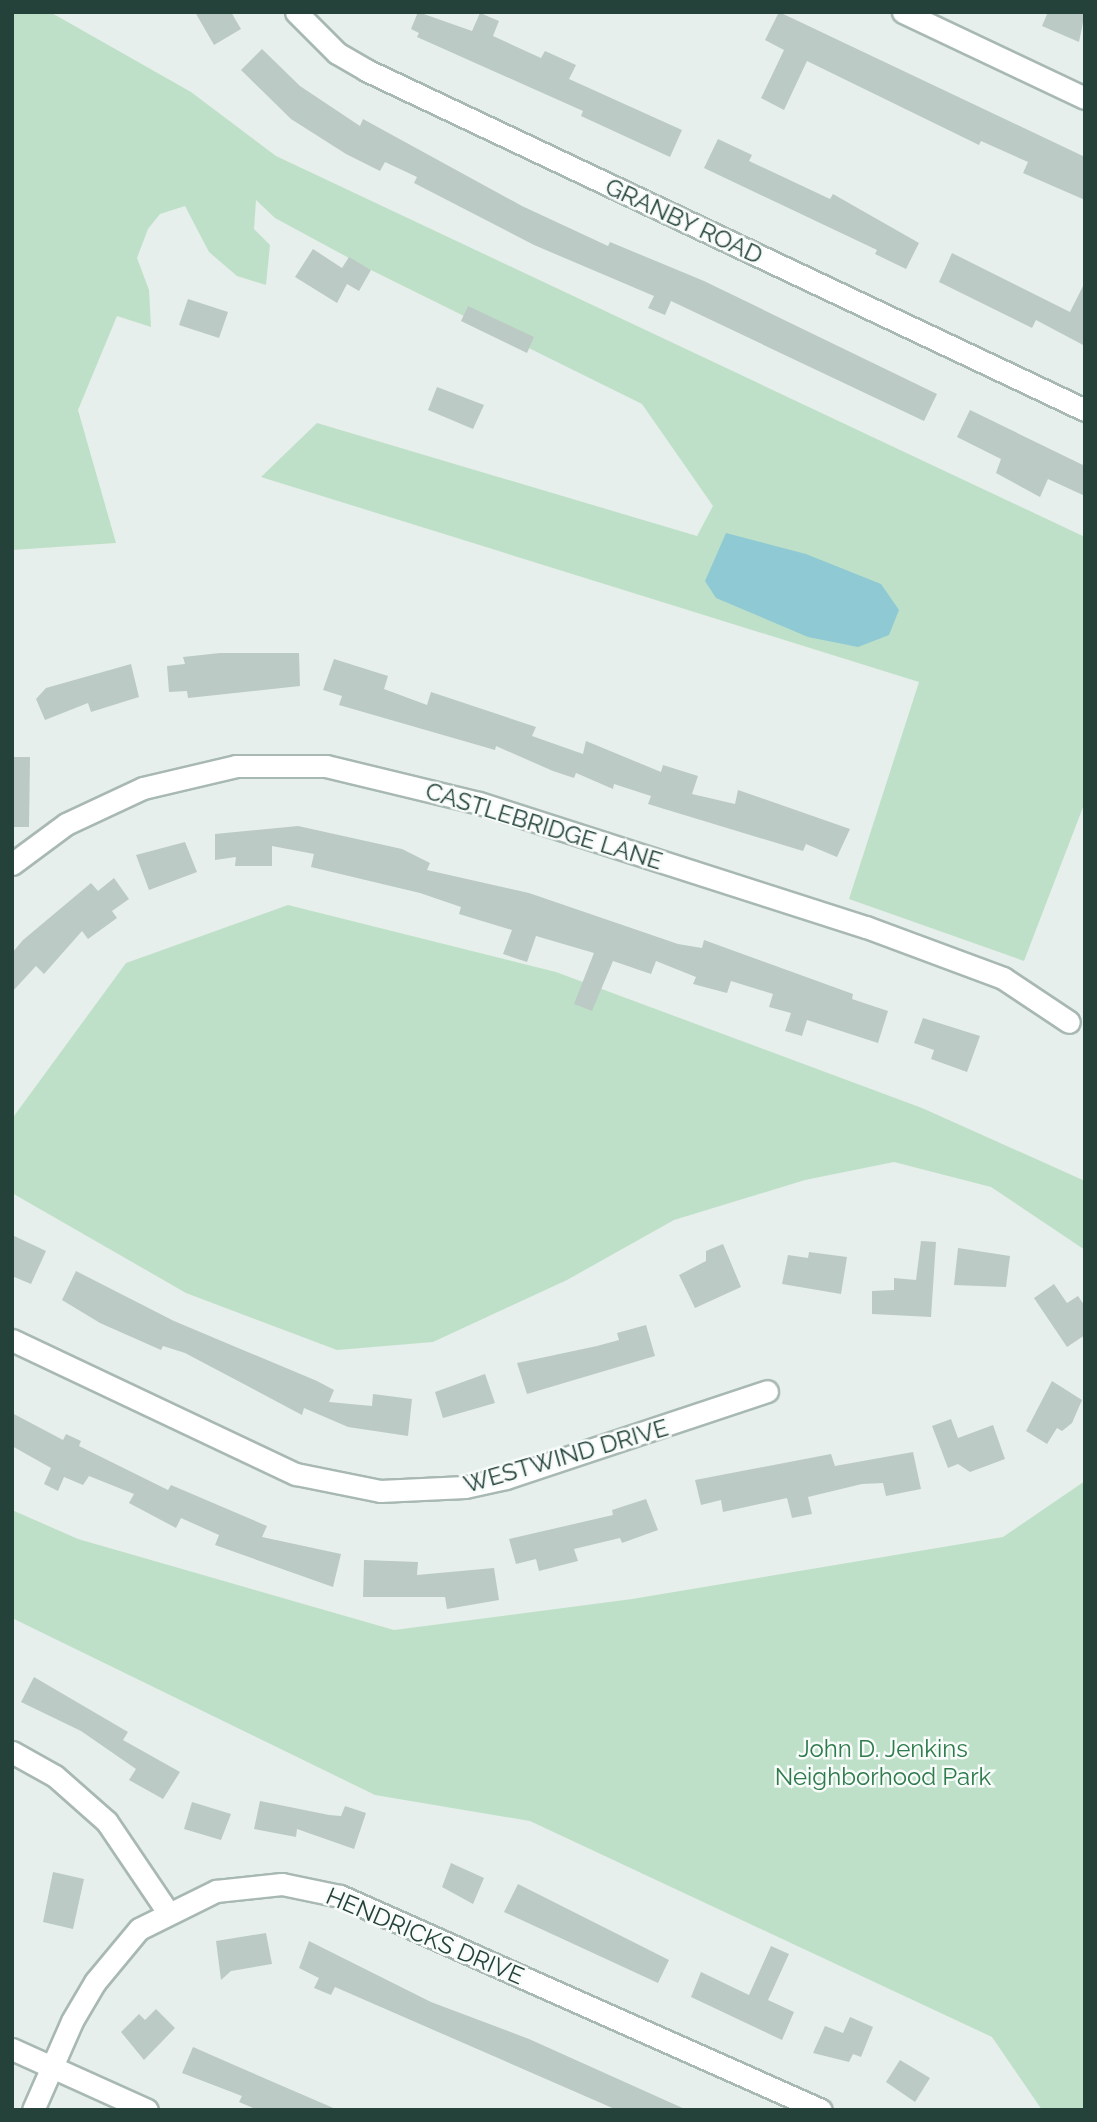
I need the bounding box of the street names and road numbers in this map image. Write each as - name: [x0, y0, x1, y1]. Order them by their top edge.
- street label: GRANBY ROAD: [600, 172, 768, 270]
- street label: CASTLEBRIDGE LANE: [422, 776, 666, 876]
- street label: WESTWIND DRIVE: [460, 1413, 672, 1499]
- street label: HENDRICKS DRIVE: [322, 1881, 528, 1991]

